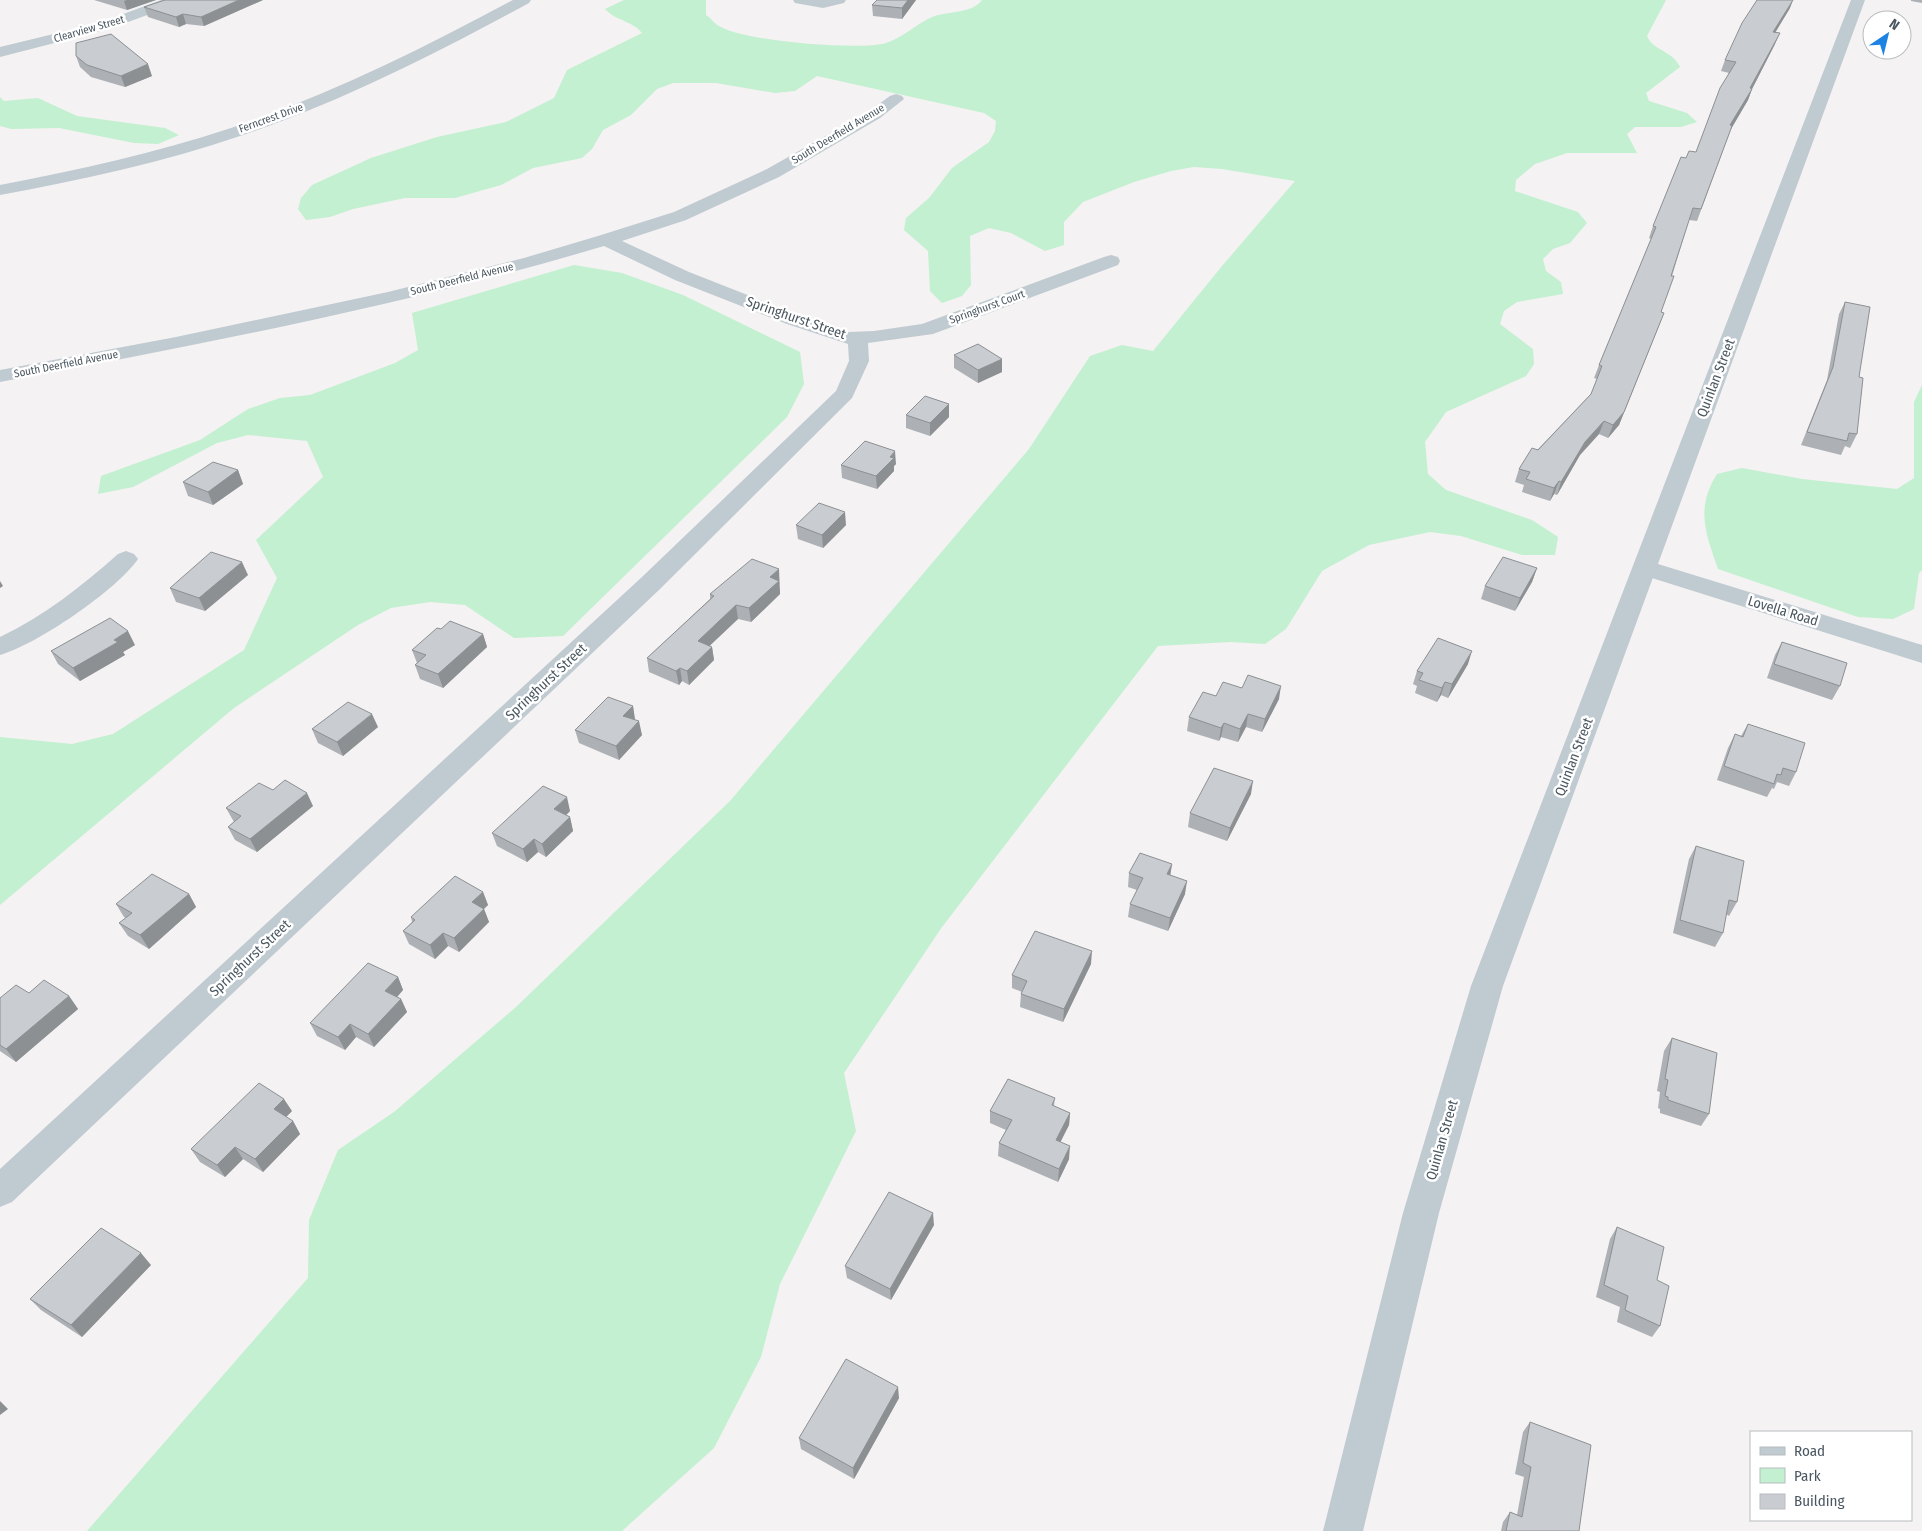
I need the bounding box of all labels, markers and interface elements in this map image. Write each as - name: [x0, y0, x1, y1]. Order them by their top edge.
- north arrow: [1862, 10, 1912, 60]
- street label: Clearview Street: [52, 13, 126, 45]
- text: N: [1886, 15, 1902, 34]
- street label: Ferncrest Drive: [237, 100, 305, 136]
- street label: South Deerfield Avenue: [789, 101, 887, 167]
- street label: South Deerfield Avenue: [409, 260, 515, 298]
- street label: Springhurst Court: [947, 287, 1027, 327]
- street label: Springhurst Street: [744, 293, 849, 343]
- street label: Quinlan Street: [1693, 336, 1739, 420]
- street label: South Deerfield Avenue: [13, 348, 119, 380]
- street label: Lovella Road: [1746, 592, 1820, 630]
- street label: Springhurst Street: [502, 640, 590, 724]
- street label: Quinlan Street: [1551, 715, 1597, 799]
- street label: Springhurst Street: [206, 916, 294, 1000]
- street label: Quinlan Street: [1422, 1098, 1462, 1182]
- legend: [1750, 1431, 1912, 1521]
- text: Road: [1794, 1442, 1825, 1460]
- text: Park: [1794, 1467, 1821, 1485]
- text: Building: [1794, 1492, 1845, 1510]

